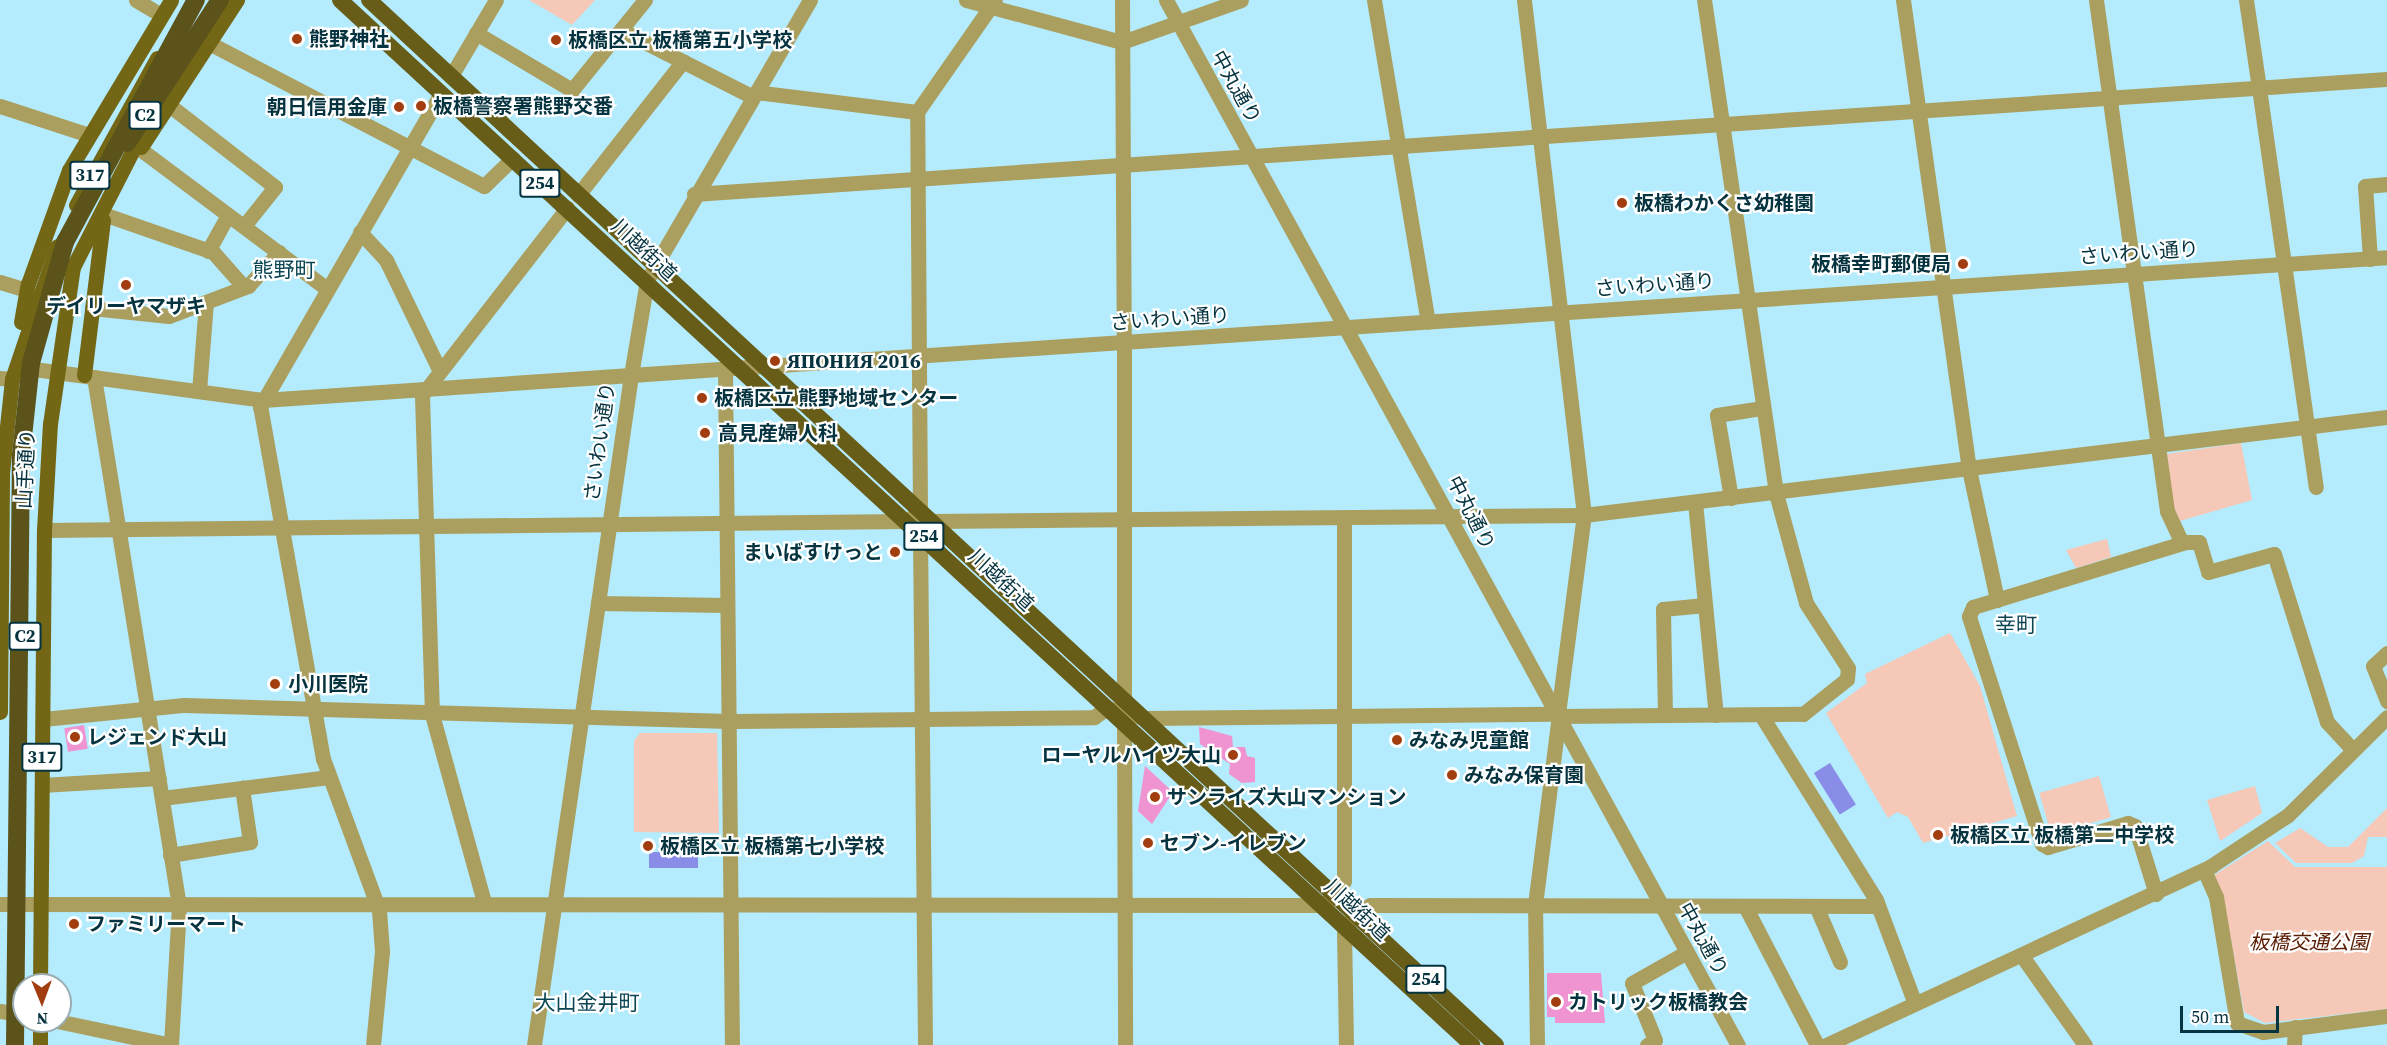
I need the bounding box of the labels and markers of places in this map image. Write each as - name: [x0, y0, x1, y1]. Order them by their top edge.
- place label: 熊野神社: [309, 27, 389, 51]
- place label: 板橋区立 板橋第五小学校: [568, 28, 792, 52]
- marker: 熊野神社: [290, 32, 304, 46]
- marker: 板橋区立 板橋第五小学校: [549, 33, 563, 47]
- place label: 板橋警察署熊野交番: [433, 94, 613, 118]
- place label: 朝日信用金庫: [267, 95, 387, 119]
- marker: 板橋警察署熊野交番: [414, 99, 428, 113]
- marker: 朝日信用金庫: [392, 100, 406, 114]
- place label: 板橋わかくさ幼稚園: [1634, 191, 1814, 215]
- marker: 板橋わかくさ幼稚園: [1615, 196, 1629, 210]
- place label: 板橋幸町郵便局: [1811, 252, 1951, 276]
- marker: 板橋幸町郵便局: [1956, 257, 1970, 271]
- marker: デイリーヤマザキ: [119, 278, 133, 292]
- place label: デイリーヤマザキ: [46, 294, 206, 318]
- place label: ЯПОНИЯ 2016: [787, 349, 921, 373]
- marker: ЯПОНИЯ 2016: [768, 354, 782, 368]
- place label: 板橋区立 熊野地域センター: [714, 386, 958, 410]
- marker: 板橋区立 熊野地域センター: [695, 391, 709, 405]
- place label: 高見産婦人科: [718, 421, 838, 445]
- marker: 高見産婦人科: [696, 424, 714, 442]
- place label: まいばすけっと: [743, 540, 883, 564]
- marker: まいばすけっと: [888, 545, 902, 559]
- place label: 小川医院: [288, 672, 368, 696]
- marker: 小川医院: [266, 675, 284, 693]
- place label: レジェンド大山: [87, 725, 227, 749]
- place label: みなみ児童館: [1409, 728, 1529, 752]
- marker: レジェンド大山: [68, 730, 82, 744]
- marker: みなみ児童館: [1390, 733, 1404, 747]
- place label: ローヤルハイツ大山: [1041, 743, 1221, 767]
- marker: ローヤルハイツ大山: [1226, 748, 1240, 762]
- place label: みなみ保育園: [1464, 763, 1584, 787]
- marker: みなみ保育園: [1445, 768, 1459, 782]
- place label: サンライズ大山マンション: [1167, 785, 1407, 809]
- marker: サンライズ大山マンション: [1148, 790, 1162, 804]
- place label: 板橋区立 板橋第二中学校: [1950, 823, 2174, 847]
- marker: 板橋区立 板橋第二中学校: [1931, 828, 1945, 842]
- place label: セブン-イレブン: [1160, 831, 1307, 855]
- place label: 板橋区立 板橋第七小学校: [660, 834, 884, 858]
- marker: セブン-イレブン: [1141, 836, 1155, 850]
- marker: 板橋区立 板橋第七小学校: [641, 839, 655, 853]
- place label: ファミリーマート: [86, 912, 246, 936]
- marker: ファミリーマート: [67, 917, 81, 931]
- place label: カトリック板橋教会: [1568, 990, 1748, 1014]
- marker: カトリック板橋教会: [1549, 995, 1563, 1009]

